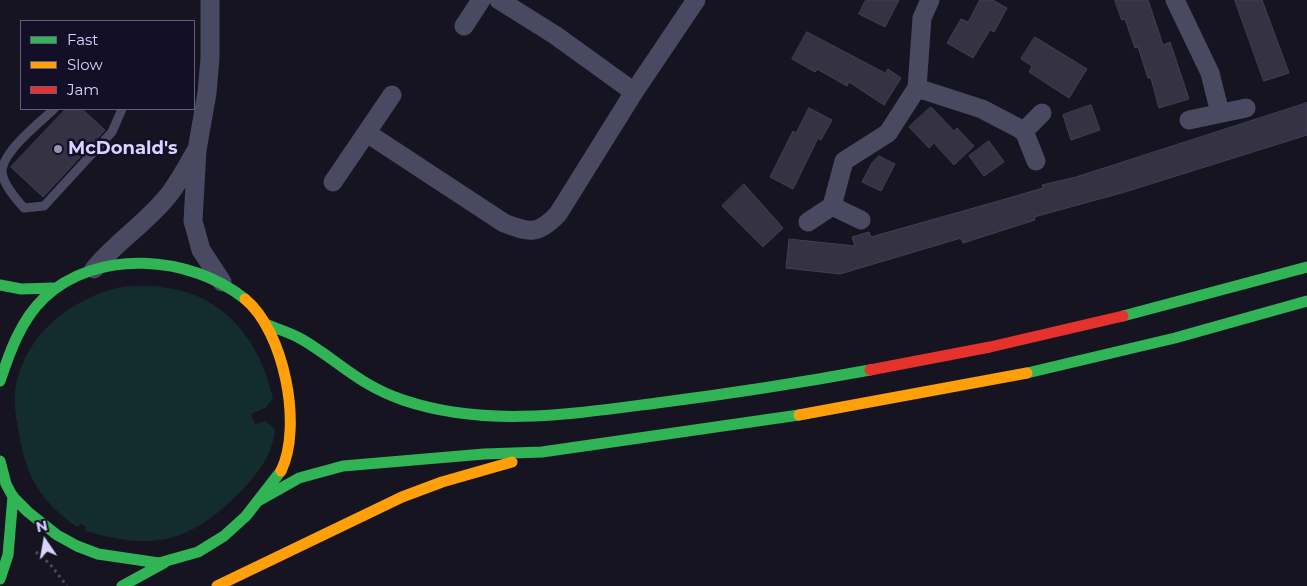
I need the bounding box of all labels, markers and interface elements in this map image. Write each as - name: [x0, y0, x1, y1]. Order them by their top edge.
- legend: [20, 20, 195, 110]
- text: Fast: [67, 30, 98, 49]
- text: Slow: [67, 55, 103, 74]
- text: Jam: [67, 80, 99, 99]
- place label: McDonald's: [68, 138, 178, 160]
- marker: McDonald's: [52, 143, 64, 155]
- north arrow: [20, 516, 70, 566]
- text: N: [34, 516, 49, 536]

